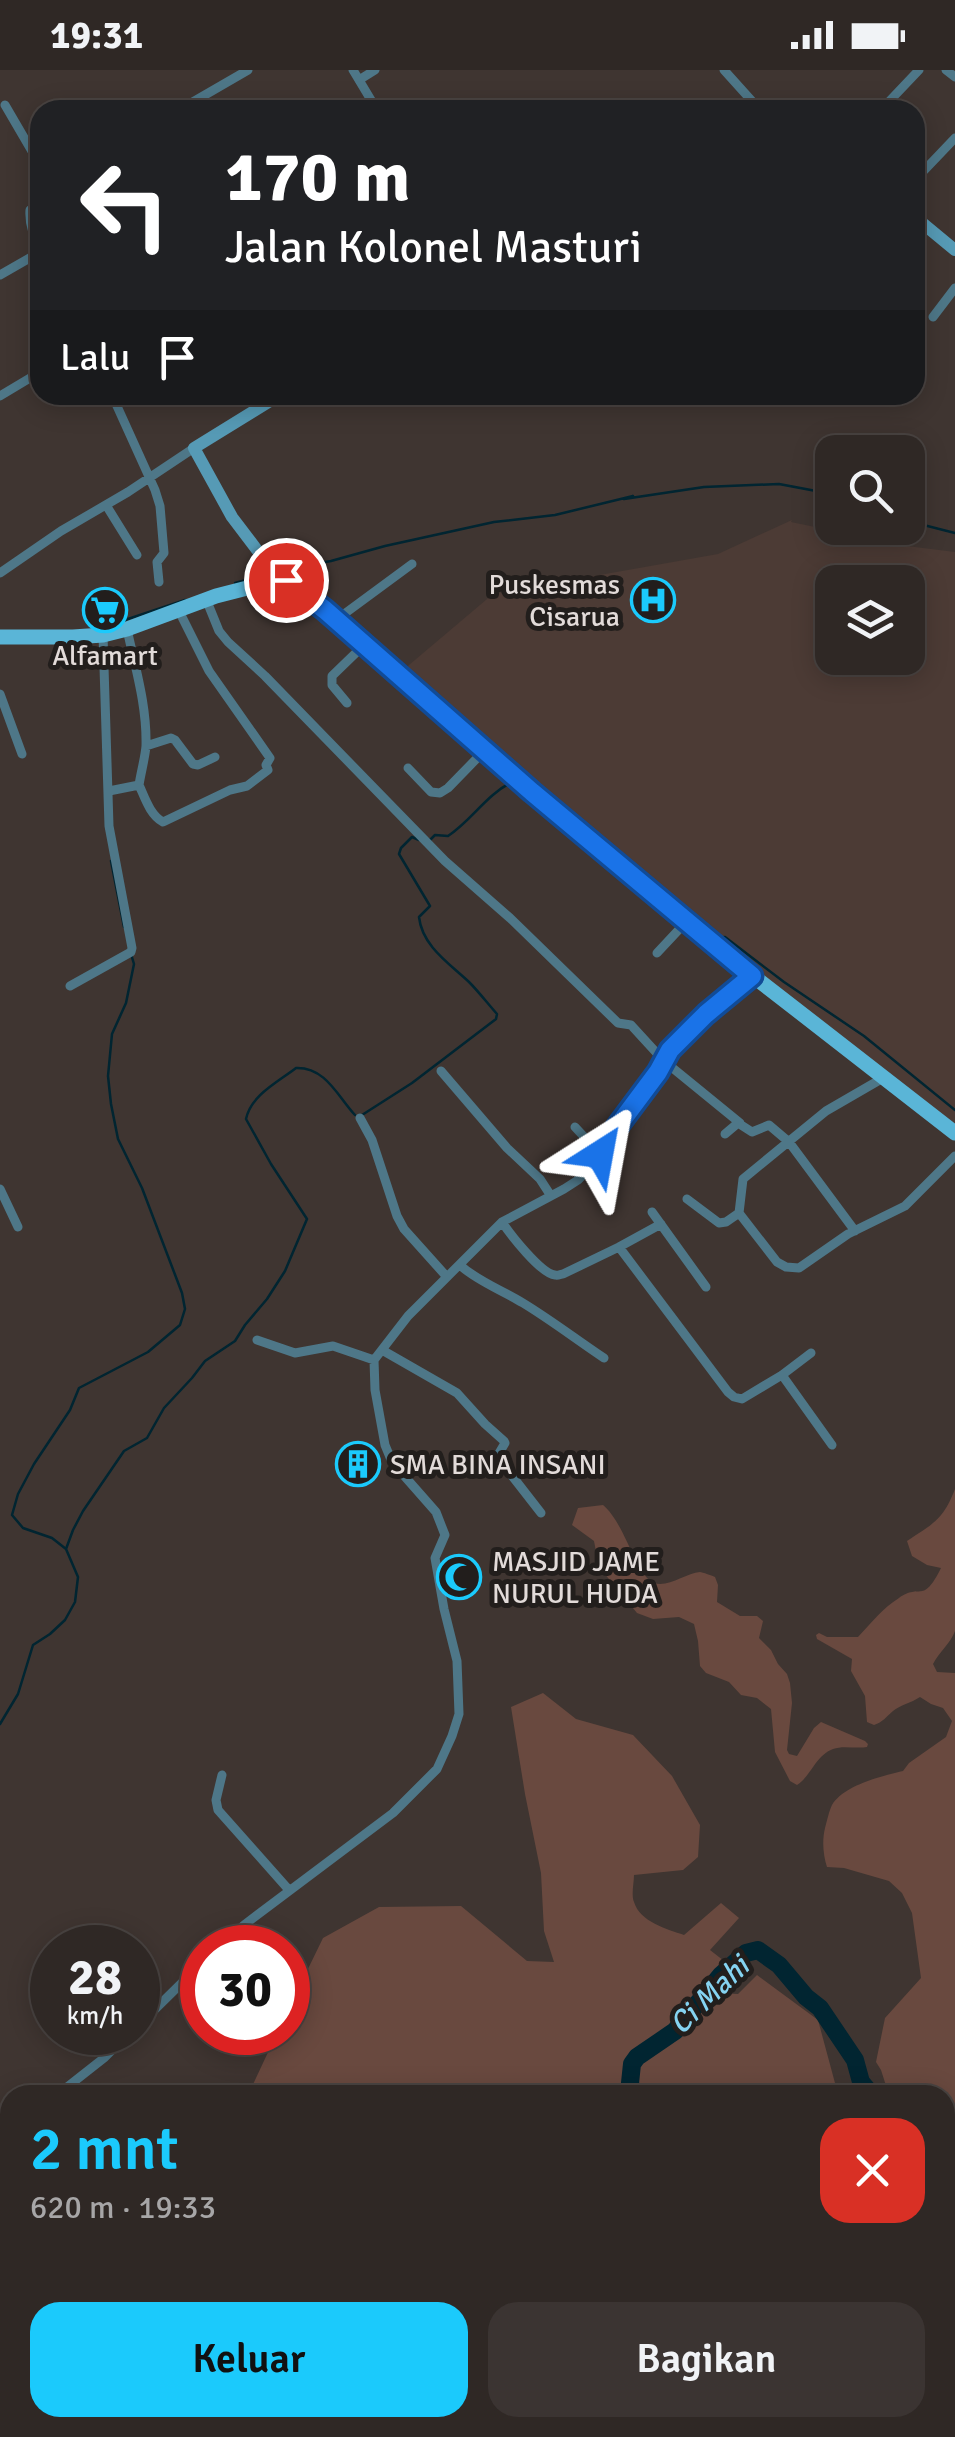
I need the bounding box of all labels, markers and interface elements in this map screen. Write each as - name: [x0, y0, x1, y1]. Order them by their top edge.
- text: 19:31: [50, 12, 143, 59]
- text: 170 m: [225, 134, 410, 220]
- icon: left: [60, 140, 190, 270]
- text: Jalan Kolonel Masturi: [225, 220, 642, 275]
- icon: arrive: [150, 330, 205, 385]
- text: Lalu: [60, 334, 130, 381]
- map controls: [815, 435, 925, 675]
- button: search: [815, 435, 925, 545]
- pin: [244, 538, 329, 623]
- icon: arrive: [259, 553, 314, 608]
- button: layers: [815, 565, 925, 675]
- place label: Puskesmas Cisarua: [488, 568, 620, 634]
- hospital icon: Puskesmas Cisarua: [630, 577, 676, 623]
- supermarket icon: Alfamart: [82, 587, 128, 633]
- place label: Alfamart: [52, 639, 158, 673]
- position arrow: [548, 1102, 652, 1206]
- building icon: SMA BINA INSANI: [335, 1441, 381, 1487]
- place label: SMA BINA INSANI: [390, 1448, 606, 1482]
- place label: MASJID JAME NURUL HUDA: [492, 1545, 660, 1611]
- mosque icon: MASJID JAME NURUL HUDA: [436, 1554, 482, 1600]
- speed limit sign: 30: [180, 1925, 310, 2055]
- water label: Ci Mahi: [662, 1946, 759, 2042]
- text: 28: [68, 1947, 122, 2009]
- text: km/h: [67, 2000, 123, 2031]
- text: 2 mnt: [30, 2113, 178, 2187]
- button: close: [820, 2118, 925, 2223]
- text: 620 m · 19:33: [30, 2188, 216, 2227]
- button: Keluar: [30, 2302, 468, 2417]
- button: Bagikan: [488, 2302, 925, 2417]

